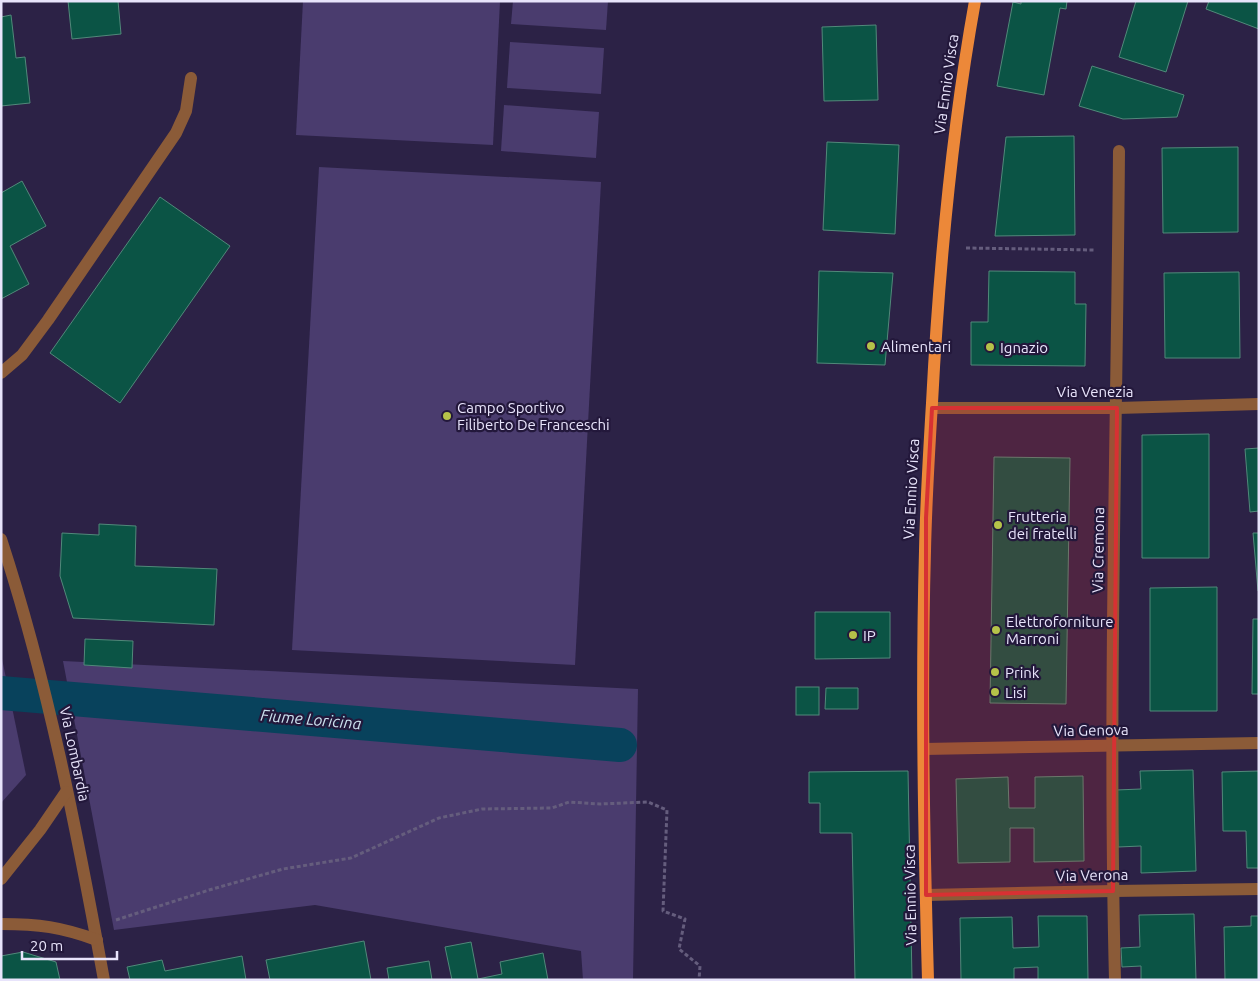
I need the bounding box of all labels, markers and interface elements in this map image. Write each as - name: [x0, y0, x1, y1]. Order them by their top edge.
- street label: Via Ennio Visca: [931, 33, 961, 135]
- place label: Alimentari: [881, 338, 951, 355]
- place label: Ignazio: [1000, 339, 1048, 356]
- marker: Alimentari: [865, 340, 877, 352]
- marker: Ignazio: [984, 341, 996, 353]
- street label: Via Venezia: [1056, 383, 1134, 400]
- place label: Campo Sportivo Filiberto De Franceschi: [457, 399, 610, 433]
- marker: Campo Sportivo Filiberto De Franceschi: [441, 410, 453, 422]
- street label: Via Ennio Visca: [900, 438, 922, 540]
- street label: Via Cremona: [1089, 507, 1107, 593]
- place label: Frutteria dei fratelli: [1008, 508, 1077, 542]
- marker: Frutteria dei fratelli: [992, 519, 1004, 531]
- place label: Elettroforniture Marroni: [1006, 613, 1114, 647]
- marker: Elettroforniture Marroni: [990, 624, 1002, 636]
- place label: IP: [863, 627, 876, 644]
- marker: IP: [847, 629, 859, 641]
- place label: Prink: [1005, 664, 1040, 681]
- marker: Prink: [989, 666, 1001, 678]
- place label: Lisi: [1005, 684, 1026, 701]
- marker: Lisi: [989, 686, 1001, 698]
- street label: Via Lombardia: [57, 705, 93, 803]
- water label: Fiume Loricina: [260, 706, 363, 732]
- street label: Via Genova: [1053, 721, 1129, 739]
- street label: Via Ennio Visca: [901, 844, 919, 946]
- street label: Via Verona: [1055, 866, 1129, 884]
- scale bar: [22, 928, 118, 960]
- text: 20 m: [30, 937, 63, 954]

